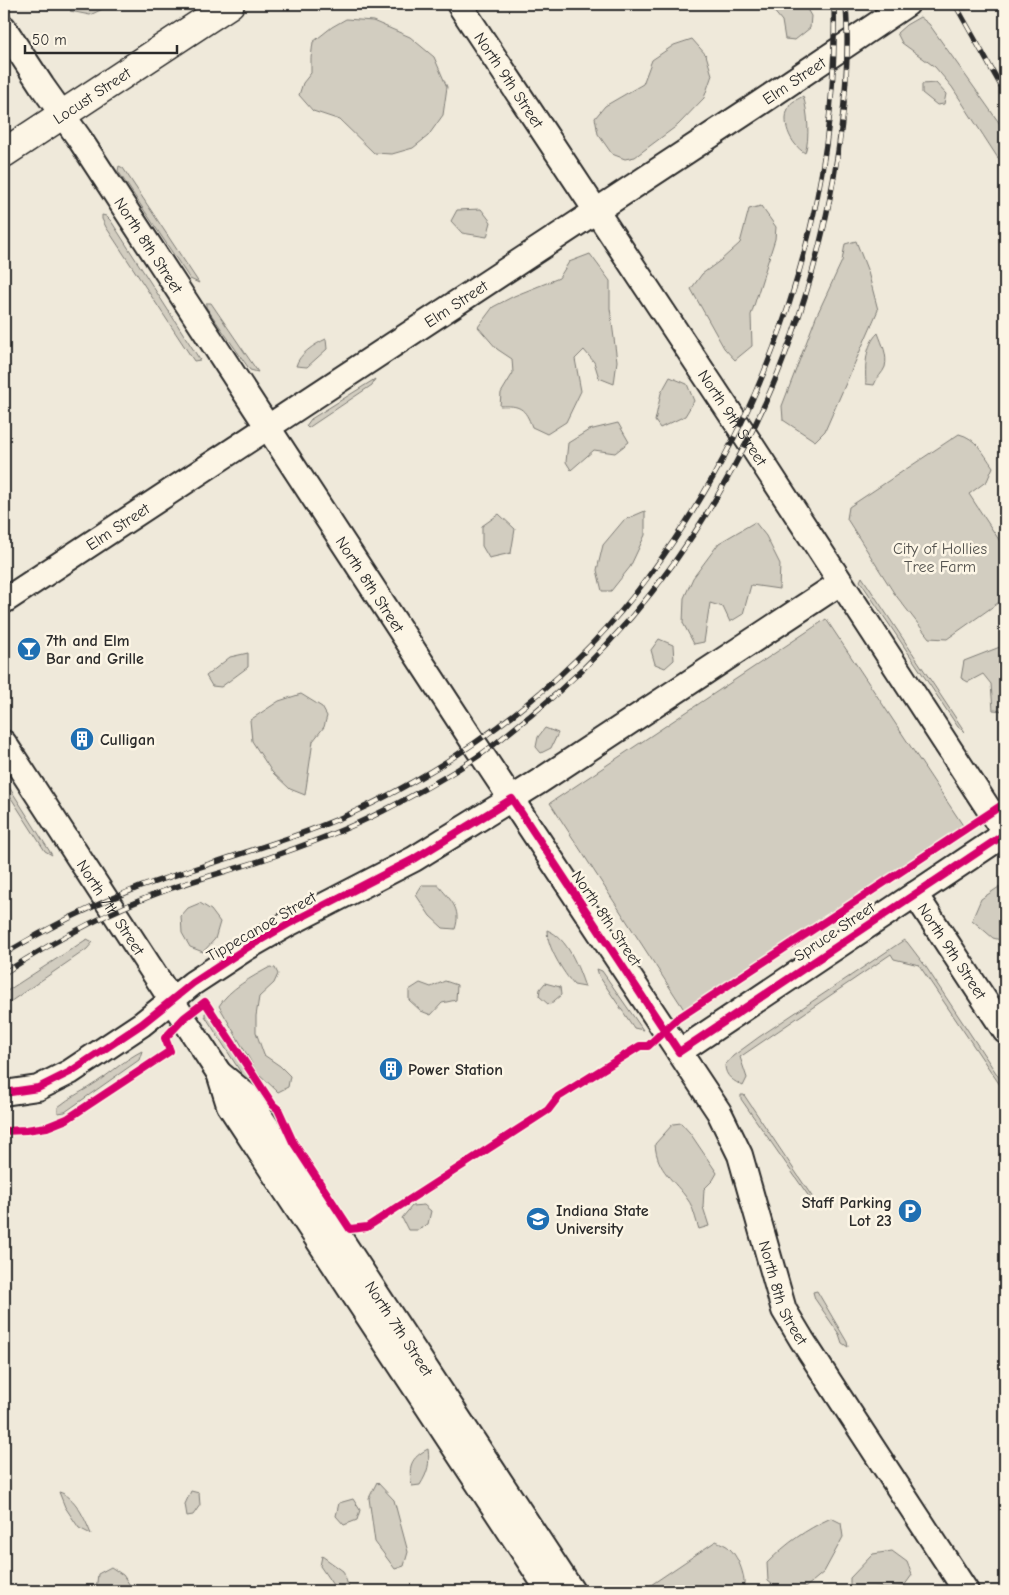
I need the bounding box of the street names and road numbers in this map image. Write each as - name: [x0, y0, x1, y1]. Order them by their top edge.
- street label: North 9th Street: [470, 29, 547, 132]
- street label: Elm Street: [759, 53, 830, 109]
- street label: Locust Street: [50, 64, 135, 128]
- street label: North 8th Street: [110, 194, 186, 297]
- street label: Elm Street: [421, 277, 492, 332]
- street label: North 9th Street: [694, 367, 770, 470]
- street label: Elm Street: [83, 499, 153, 554]
- street label: North 8th Street: [332, 533, 408, 636]
- street label: North 7th Street: [73, 857, 148, 959]
- street label: North 8th Street: [568, 868, 645, 970]
- street label: Tippecanoe Street: [203, 888, 320, 966]
- street label: Spruce Street: [791, 898, 878, 965]
- street label: North 9th Street: [914, 900, 990, 1003]
- street label: North 8th Street: [755, 1239, 811, 1349]
- street label: North 7th Street: [361, 1278, 437, 1380]

